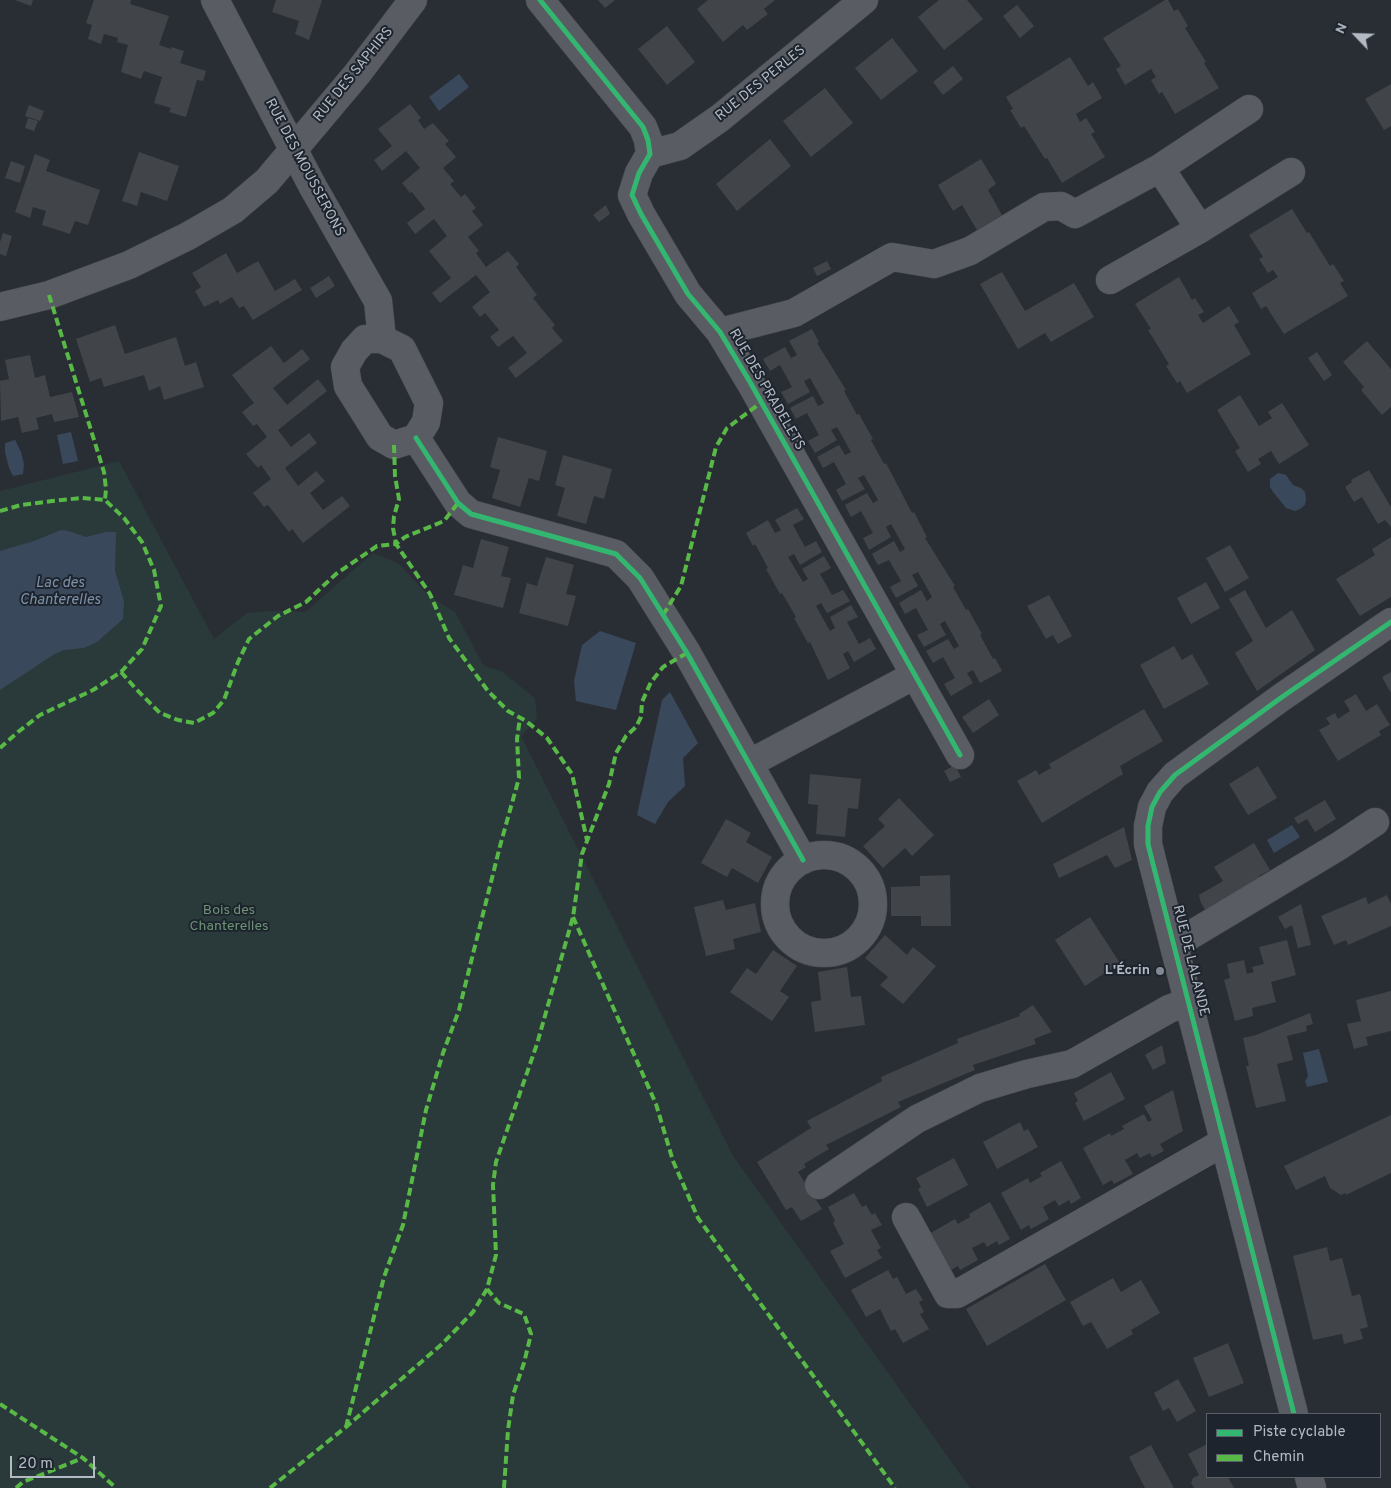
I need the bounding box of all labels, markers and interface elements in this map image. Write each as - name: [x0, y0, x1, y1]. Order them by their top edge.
- north arrow: [1331, 10, 1381, 60]
- text: N: [1332, 21, 1352, 37]
- street label: RUE DES SAPHIRS: [311, 24, 397, 126]
- street label: RUE DES PERLES: [713, 43, 809, 125]
- street label: RUE DES MOUSSERONS: [260, 96, 348, 240]
- street label: RUE DES PRADELETS: [724, 326, 808, 454]
- water label: Lac des Chanterelles: [19, 575, 101, 610]
- park label: Bois des Chanterelles: [190, 903, 268, 936]
- street label: RUE DE LALANDE: [1168, 904, 1212, 1018]
- place label: L'Écrin: [1105, 963, 1150, 979]
- marker: L'Écrin: [1154, 965, 1166, 977]
- legend: [1206, 1413, 1381, 1478]
- text: Piste cyclable: [1253, 1423, 1346, 1442]
- scale bar: [12, 1446, 98, 1478]
- text: Chemin: [1253, 1448, 1305, 1467]
- text: 20 m: [18, 1455, 53, 1474]

